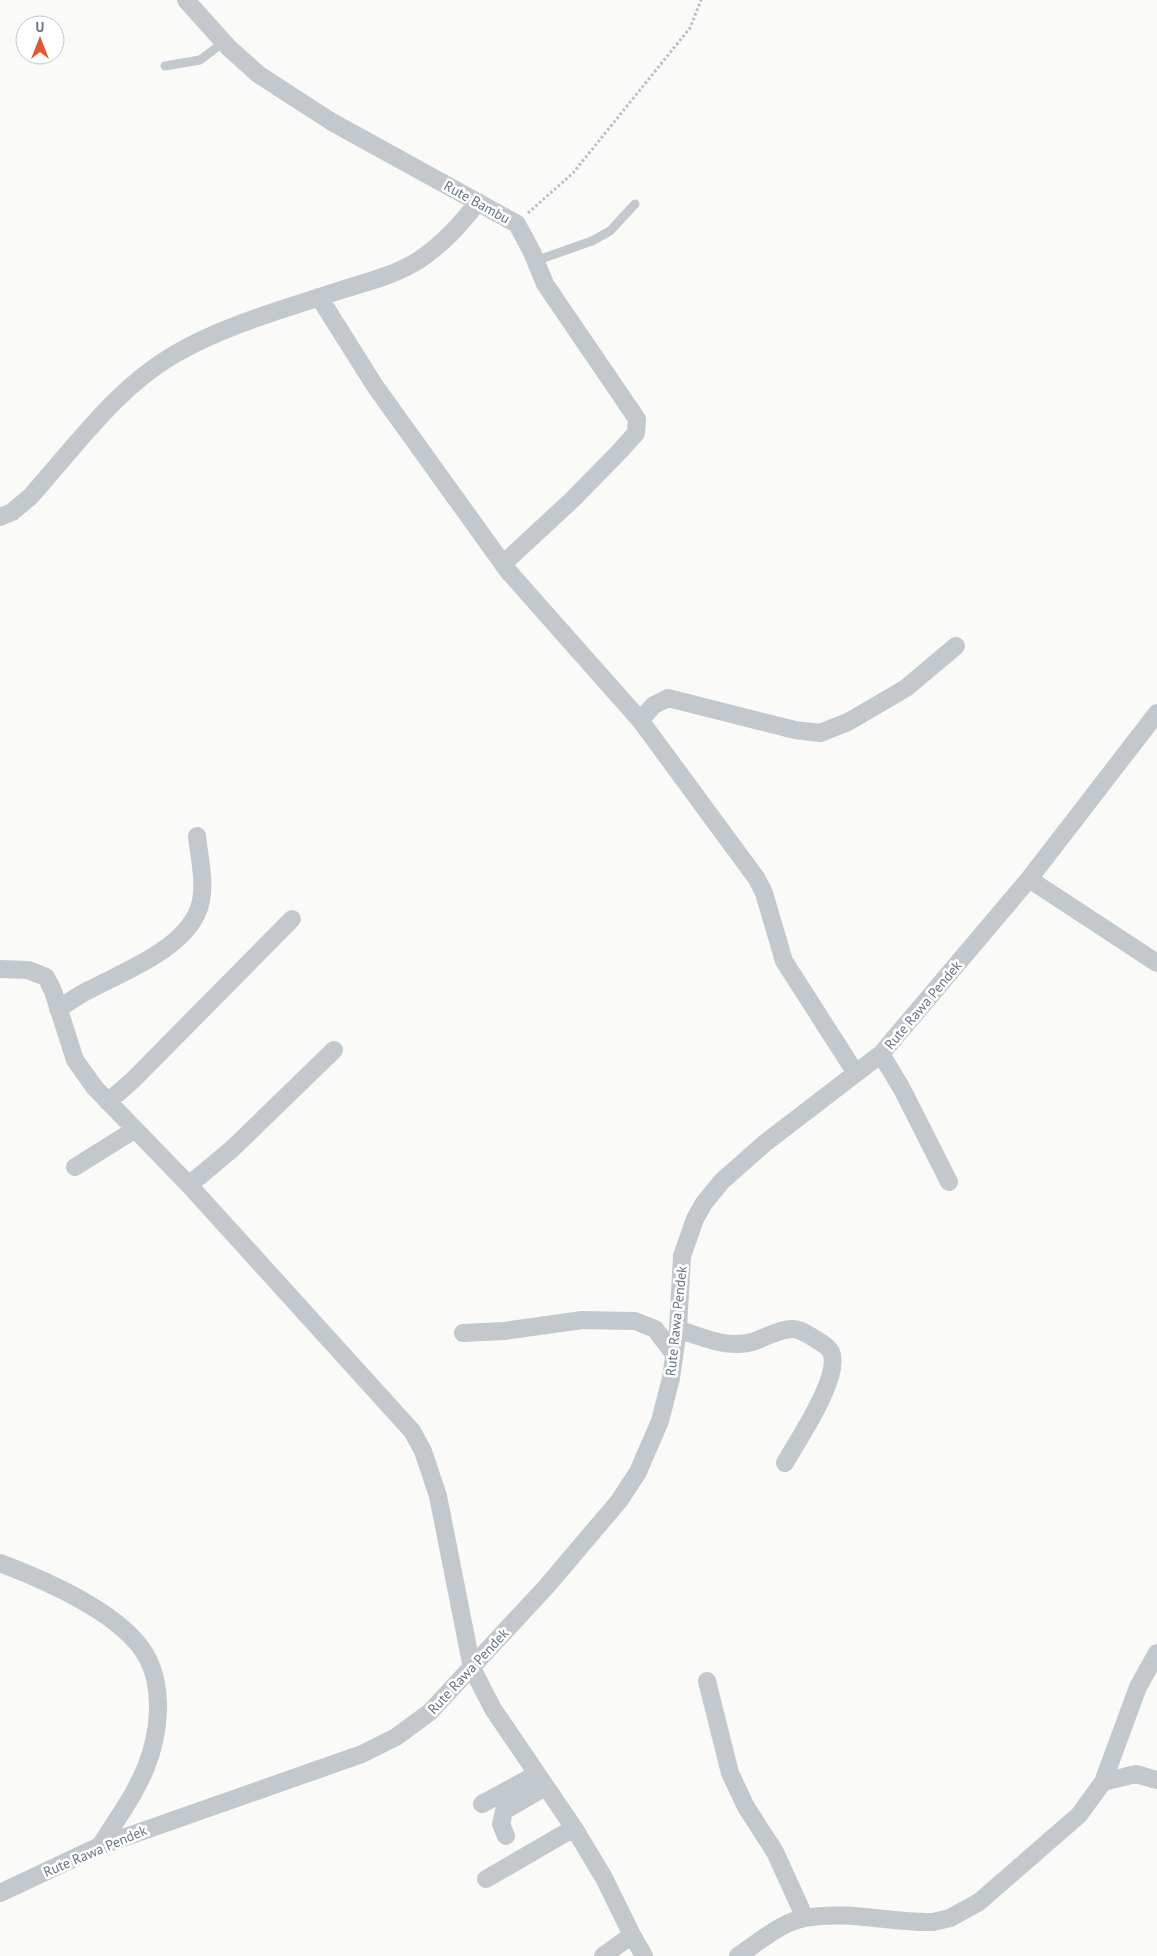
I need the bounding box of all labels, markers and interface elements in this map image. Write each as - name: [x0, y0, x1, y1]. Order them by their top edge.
- north arrow: [15, 15, 65, 65]
- text: U: [36, 18, 44, 36]
- street label: Rute Bambu: [441, 176, 513, 228]
- street label: Rute Rawa Pendek: [881, 957, 966, 1053]
- street label: Rute Rawa Pendek: [661, 1265, 691, 1377]
- street label: Rute Rawa Pendek: [424, 1624, 513, 1718]
- street label: Rute Rawa Pendek: [41, 1821, 150, 1881]

